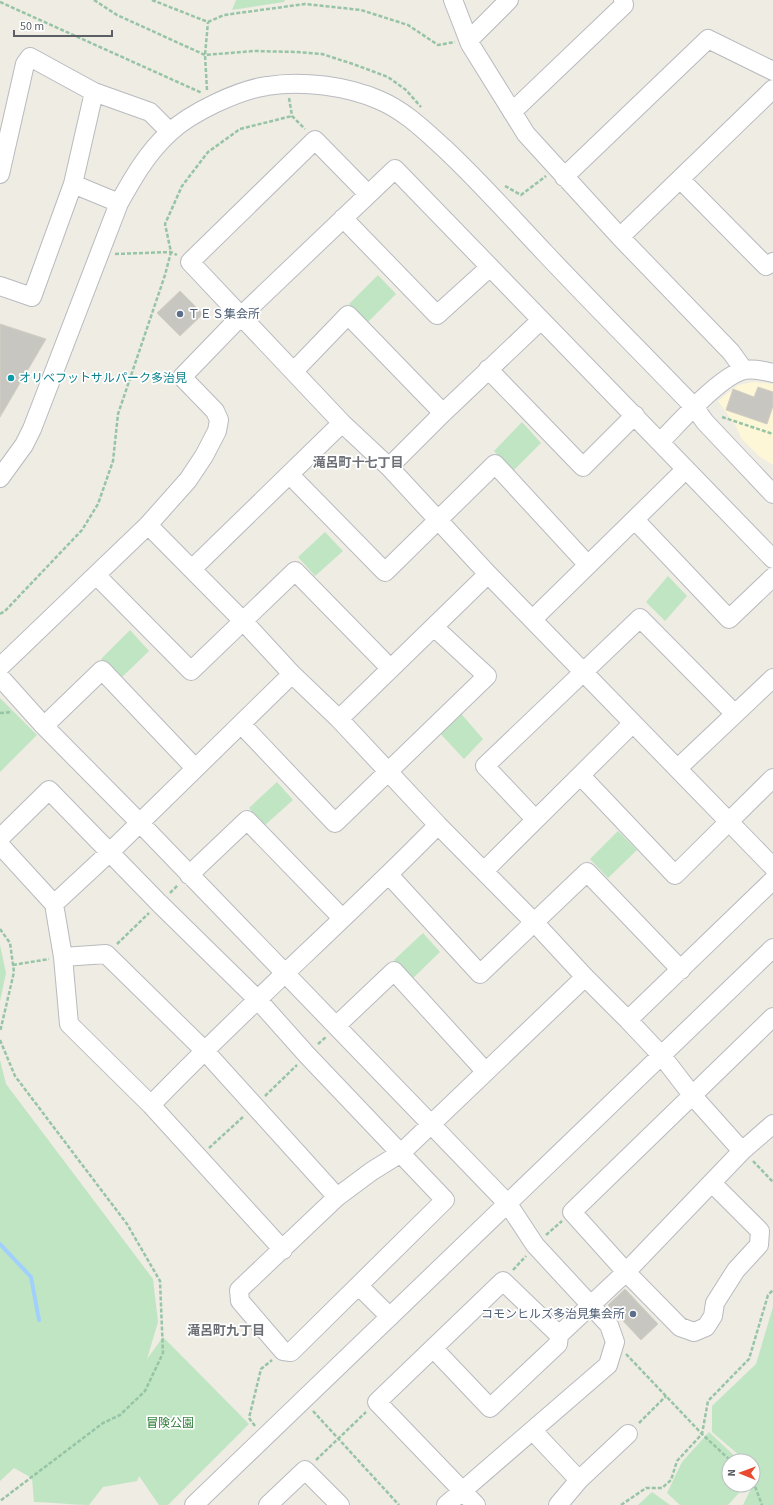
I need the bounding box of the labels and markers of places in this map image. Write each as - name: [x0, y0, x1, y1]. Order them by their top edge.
- place label: ＴＥＳ集会所: [188, 306, 260, 323]
- marker: ＴＥＳ集会所: [175, 309, 185, 319]
- place label: オリベフットサルパーク多治見: [19, 370, 187, 387]
- marker: オリベフットサルパーク多治見: [6, 373, 16, 383]
- place label: コモンヒルズ多治見集会所: [481, 1306, 625, 1323]
- marker: コモンヒルズ多治見集会所: [628, 1309, 638, 1319]

